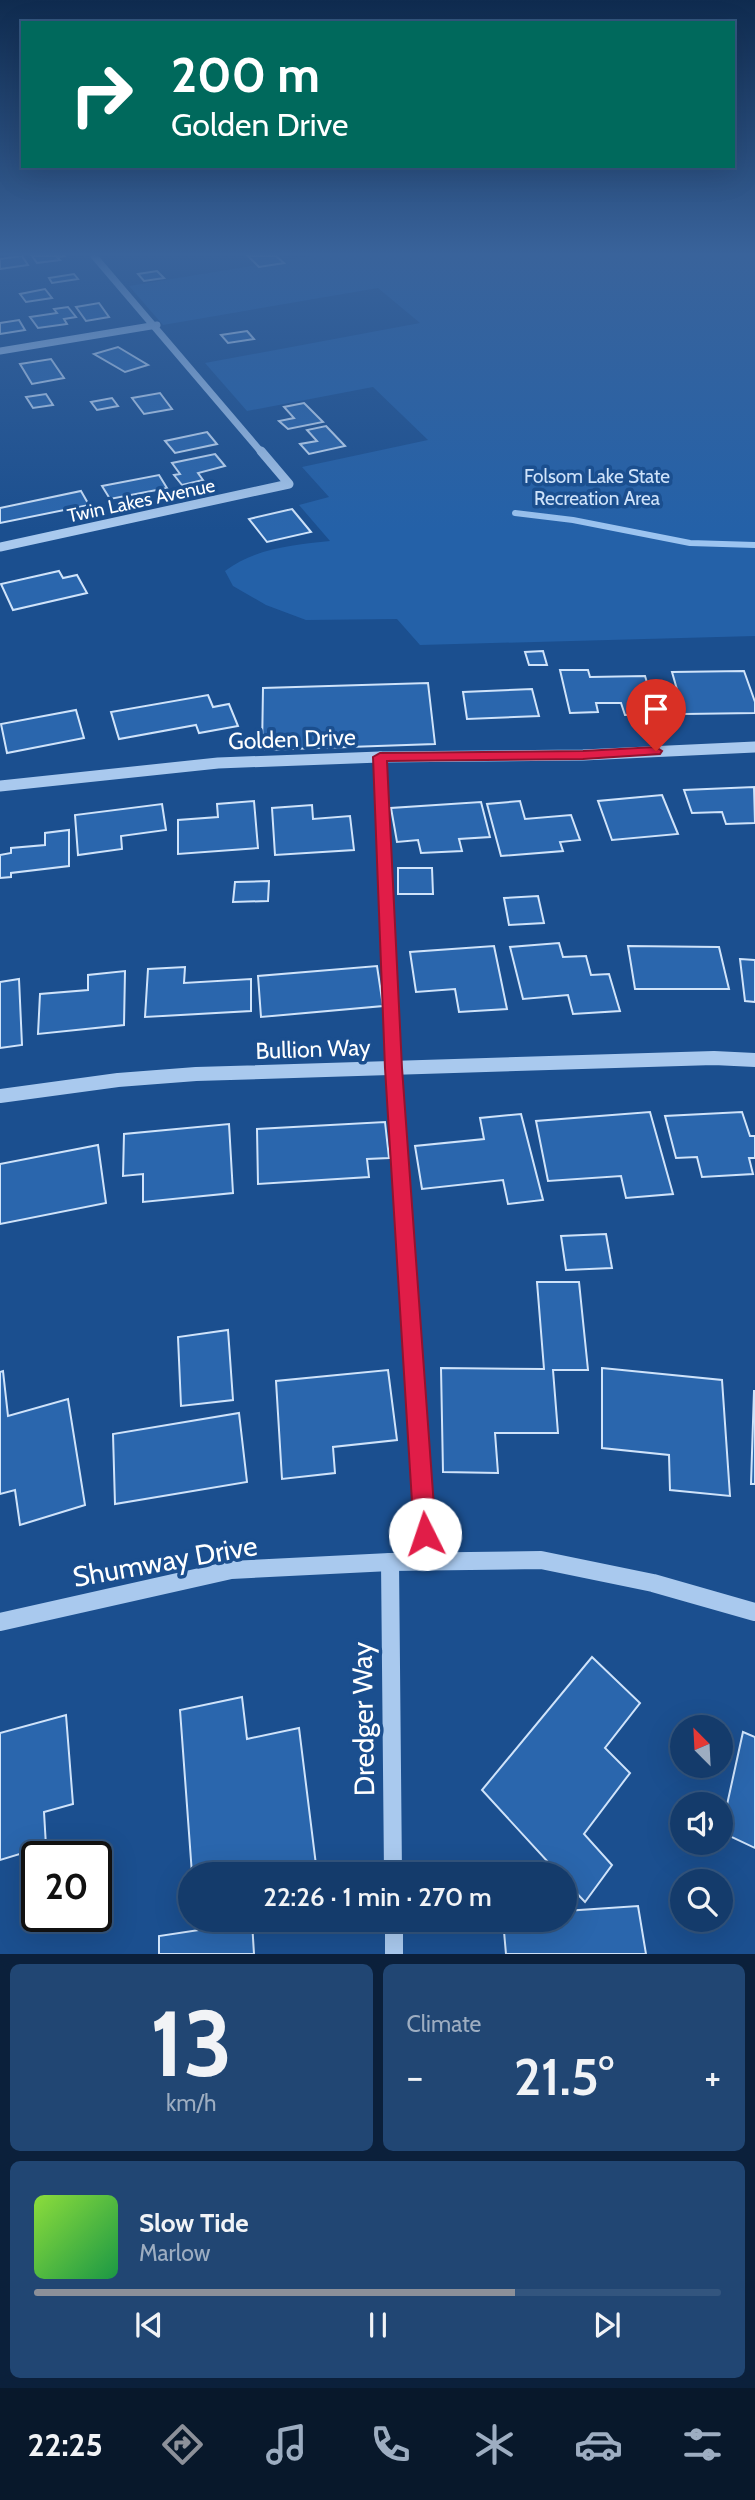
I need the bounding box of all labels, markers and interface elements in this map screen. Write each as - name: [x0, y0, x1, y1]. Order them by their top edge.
- text: 200 m: [171, 45, 320, 104]
- icon: right: [56, 49, 147, 140]
- text: Golden Drive: [171, 105, 348, 144]
- park label: Folsom Lake State Recreation Area: [524, 465, 670, 510]
- street label: Twin Lakes Avenue: [65, 474, 217, 527]
- pin: [626, 679, 686, 751]
- icon: arrive: [637, 690, 675, 728]
- street label: Golden Drive: [228, 723, 356, 755]
- street label: Bullion Way: [255, 1033, 371, 1065]
- position arrow: [388, 1497, 462, 1571]
- street label: Shumway Drive: [70, 1528, 260, 1594]
- street label: Dredger Way: [345, 1642, 381, 1796]
- north arrow: [670, 1715, 733, 1778]
- map controls: [670, 1715, 733, 1932]
- button: sound: [670, 1792, 733, 1855]
- speed limit sign: 20: [21, 1841, 112, 1932]
- button: search: [670, 1869, 733, 1932]
- text: 22:26 · 1 min · 270 m: [263, 1881, 492, 1913]
- text: 13: [150, 1988, 233, 2099]
- text: Climate: [407, 2010, 481, 2038]
- text: 21.5°: [514, 2045, 614, 2108]
- text: −: [407, 2053, 423, 2100]
- text: +: [704, 2053, 721, 2100]
- text: km/h: [166, 2089, 216, 2117]
- text: Slow Tide: [139, 2207, 249, 2239]
- text: Marlow: [139, 2239, 210, 2267]
- icon: previous: [130, 2306, 168, 2344]
- icon: pause: [359, 2306, 397, 2344]
- icon: next: [588, 2306, 626, 2344]
- icon: directions: [158, 2420, 207, 2469]
- icon: music: [262, 2420, 311, 2469]
- icon: phone: [366, 2420, 415, 2469]
- icon: climate: [470, 2420, 519, 2469]
- icon: car: [574, 2420, 623, 2469]
- icon: filters: [678, 2420, 727, 2469]
- text: 22:25: [28, 2425, 103, 2464]

